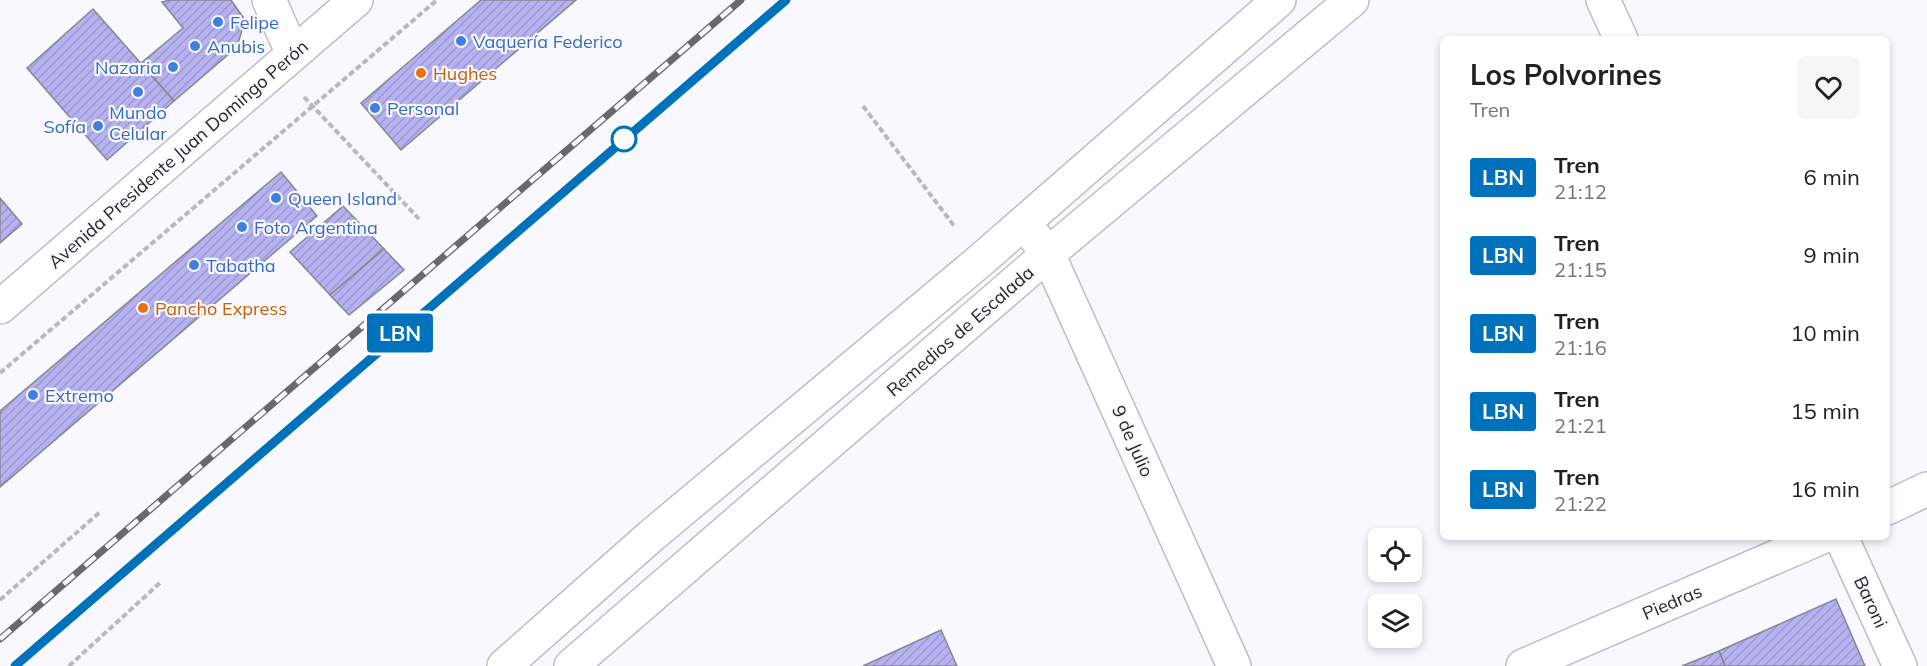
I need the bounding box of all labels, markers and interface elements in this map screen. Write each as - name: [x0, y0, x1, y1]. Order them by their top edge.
- place label: Felipe: [230, 11, 279, 34]
- marker: Felipe: [211, 15, 225, 29]
- place label: Vaquería Federico: [473, 30, 623, 53]
- marker: Vaquería Federico: [454, 34, 468, 48]
- street label: Avenida Presidente Juan Domingo Perón: [43, 35, 313, 273]
- place label: Anubis: [207, 35, 265, 58]
- marker: Anubis: [188, 39, 202, 53]
- place label: Nazaria: [95, 56, 161, 79]
- button: heart: [1797, 56, 1860, 119]
- text: Los Polvorines: [1470, 57, 1662, 92]
- marker: Nazaria: [166, 60, 180, 74]
- place label: Hughes: [433, 62, 497, 85]
- marker: Hughes: [414, 66, 428, 80]
- marker: Mundo Celular: [131, 85, 145, 99]
- place label: Personal: [387, 97, 459, 120]
- text: Tren: [1470, 97, 1510, 122]
- place label: Mundo Celular: [109, 101, 167, 145]
- marker: Personal: [368, 101, 382, 115]
- place label: Sofía: [43, 115, 86, 138]
- marker: Sofía: [91, 119, 105, 133]
- unlabelled marker: [611, 126, 637, 152]
- text: Tren: [1554, 151, 1600, 179]
- text: 6 min: [1804, 163, 1860, 191]
- text: LBN: [1482, 164, 1524, 190]
- text: 21:12: [1554, 179, 1607, 204]
- place label: Queen Island: [288, 187, 397, 210]
- marker: Queen Island: [269, 191, 283, 205]
- place label: Foto Argentina: [254, 216, 378, 239]
- marker: Foto Argentina: [235, 220, 249, 234]
- text: Tren: [1554, 229, 1600, 257]
- text: 9 min: [1804, 241, 1860, 269]
- text: LBN: [1482, 242, 1524, 268]
- place label: Tabatha: [206, 254, 276, 277]
- text: 21:15: [1554, 257, 1607, 282]
- marker: Tabatha: [187, 258, 201, 272]
- street label: Remedios de Escalada: [882, 261, 1038, 401]
- place label: Pancho Express: [155, 297, 287, 320]
- marker: Pancho Express: [136, 301, 150, 315]
- text: Tren: [1554, 307, 1600, 335]
- line badge: LBN: [366, 314, 434, 352]
- text: 10 min: [1790, 319, 1860, 347]
- text: LBN: [379, 320, 421, 346]
- text: LBN: [1482, 320, 1524, 346]
- text: 21:16: [1554, 335, 1607, 360]
- place label: Extremo: [45, 384, 114, 407]
- text: Tren: [1554, 385, 1600, 413]
- marker: Extremo: [26, 388, 40, 402]
- text: 15 min: [1790, 397, 1860, 425]
- text: LBN: [1482, 398, 1524, 424]
- street label: 9 de Julio: [1107, 402, 1159, 480]
- text: 21:21: [1554, 413, 1607, 438]
- text: Tren: [1554, 463, 1600, 491]
- text: 16 min: [1790, 475, 1860, 503]
- text: LBN: [1482, 476, 1524, 502]
- text: 21:22: [1554, 491, 1607, 516]
- map controls: [1368, 528, 1422, 648]
- button: locate: [1368, 528, 1422, 582]
- street label: Baroni: [1849, 572, 1893, 632]
- street label: Piedras: [1639, 579, 1705, 625]
- button: layers: [1368, 594, 1422, 648]

